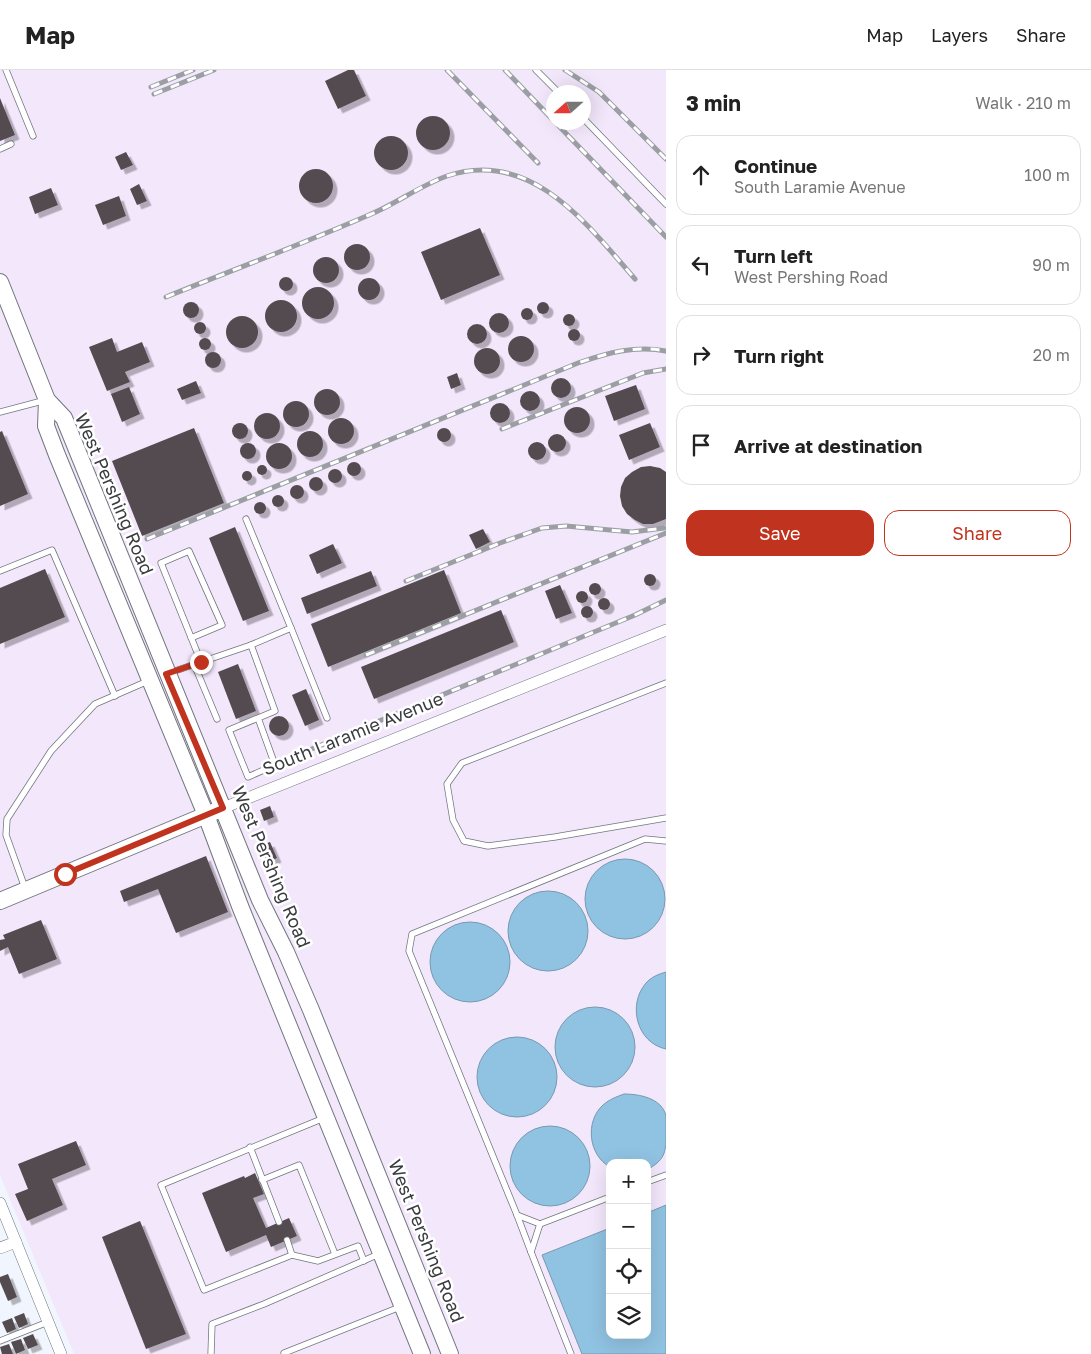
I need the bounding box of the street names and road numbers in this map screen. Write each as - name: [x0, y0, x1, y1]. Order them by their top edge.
- street label: West Pershing Road: [71, 409, 159, 578]
- street label: South Laramie Avenue: [259, 687, 446, 779]
- street label: West Pershing Road: [228, 782, 316, 951]
- street label: West Pershing Road: [384, 1156, 470, 1325]

